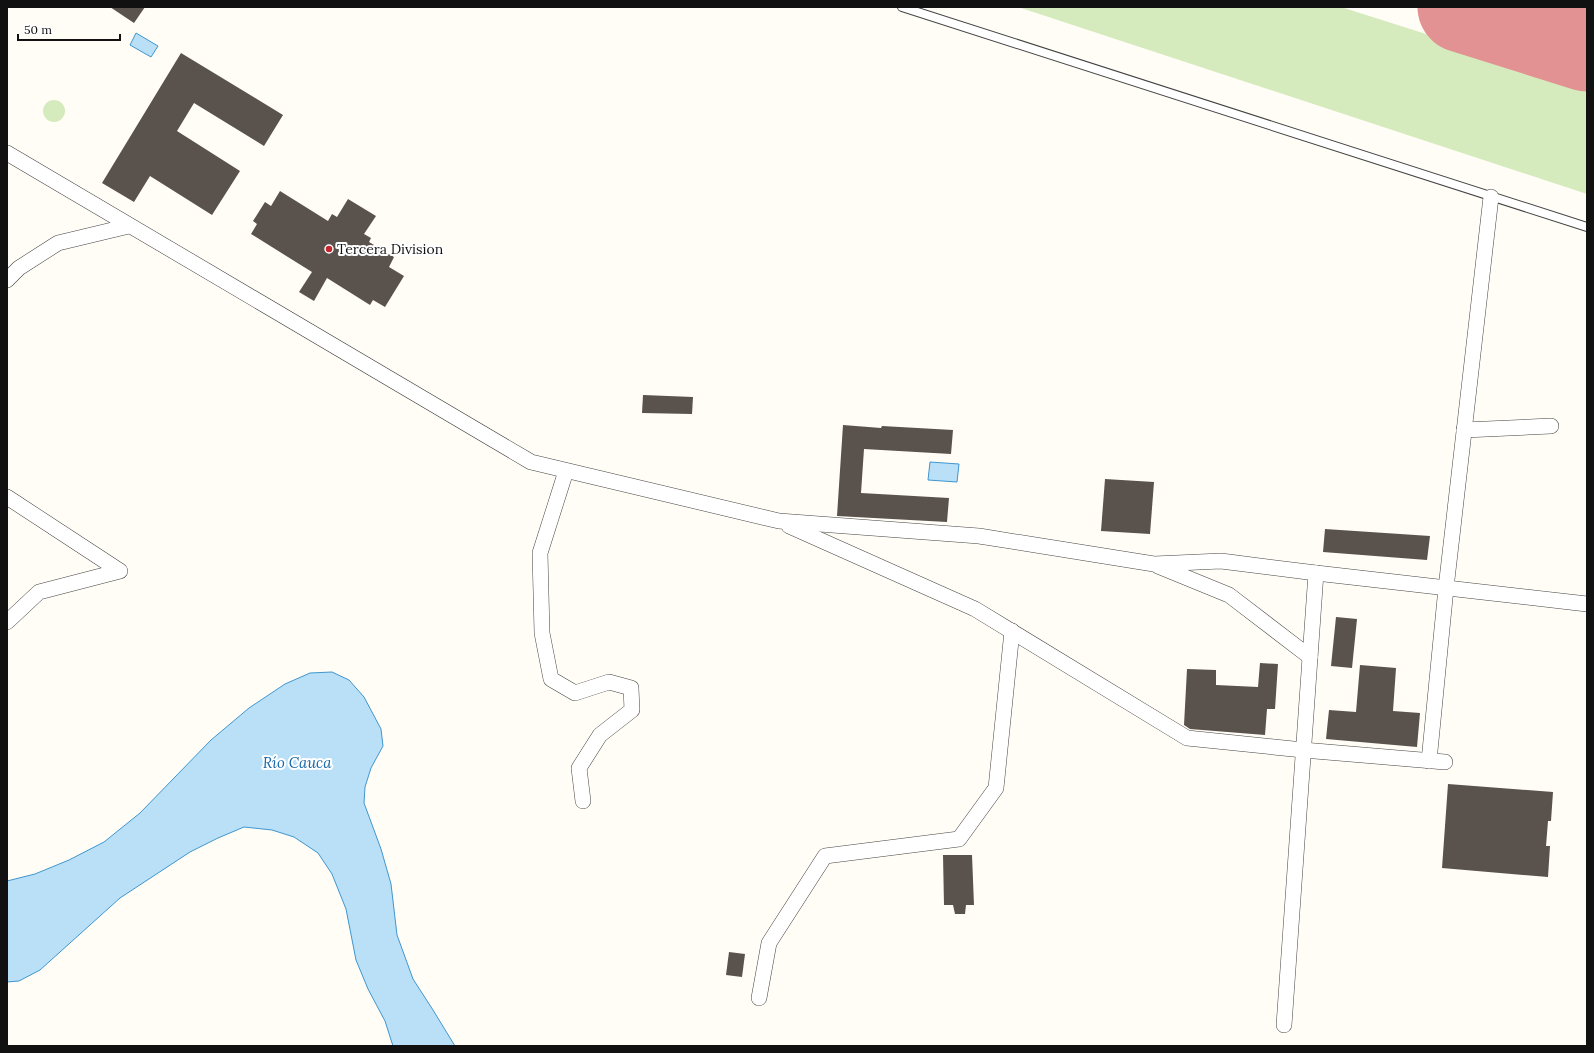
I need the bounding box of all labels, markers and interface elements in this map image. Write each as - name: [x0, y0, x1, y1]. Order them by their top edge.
- scale bar: [18, 16, 120, 42]
- text: 50 m: [24, 22, 52, 37]
- place label: Tercera Division: [337, 240, 444, 258]
- marker: Tercera Division: [324, 244, 334, 254]
- water label: Río Cauca: [263, 753, 332, 772]

